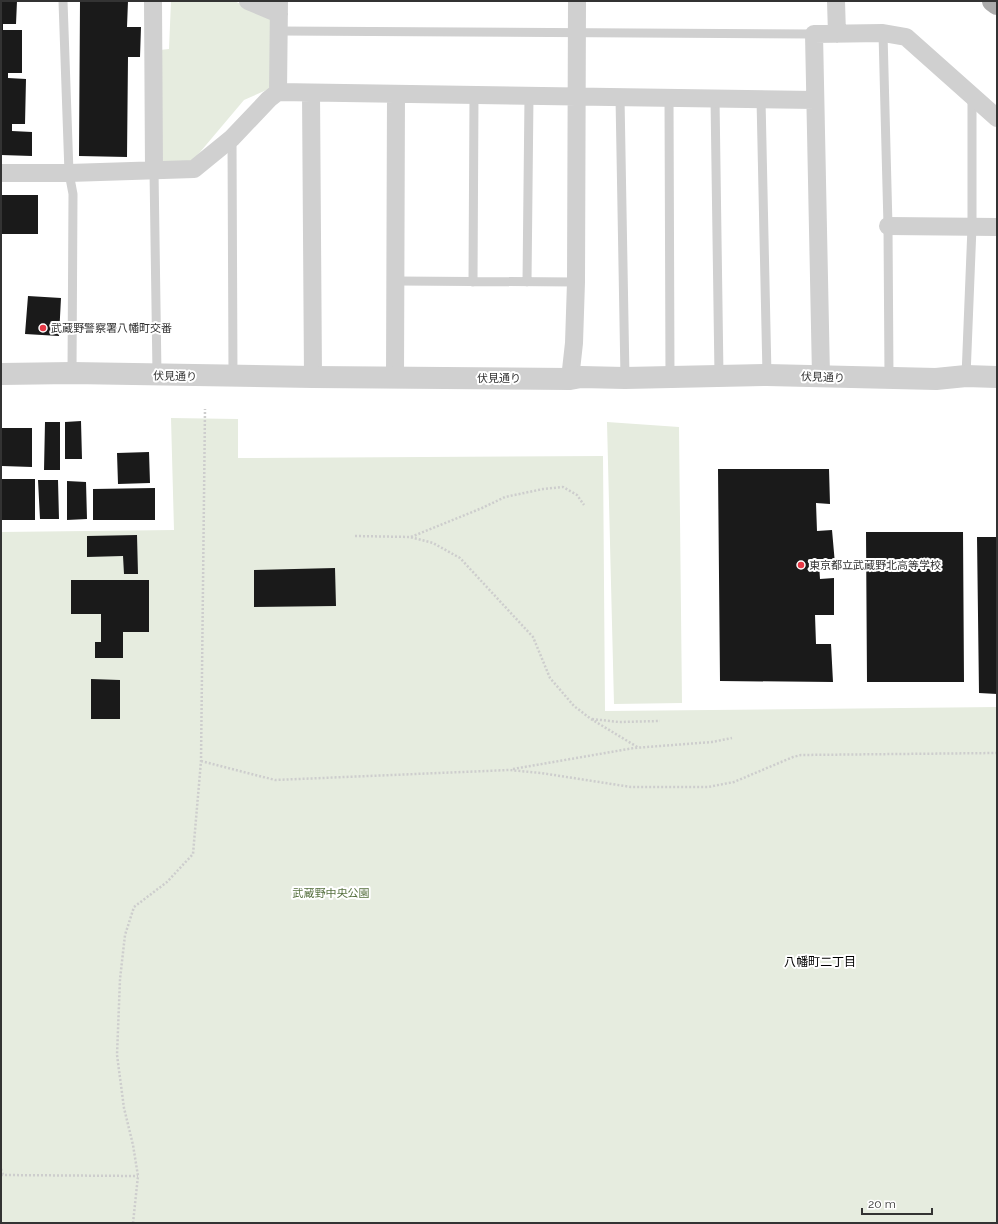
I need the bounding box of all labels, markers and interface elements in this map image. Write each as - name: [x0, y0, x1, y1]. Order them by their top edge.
- place label: 武蔵野警察署八幡町交番: [51, 322, 172, 335]
- marker: 武蔵野警察署八幡町交番: [38, 323, 48, 333]
- street label: 伏見通り: [153, 370, 197, 383]
- street label: 伏見通り: [801, 370, 845, 385]
- street label: 伏見通り: [477, 372, 521, 385]
- place label: 東京都立武蔵野北高等学校: [809, 559, 941, 572]
- marker: 東京都立武蔵野北高等学校: [796, 560, 806, 570]
- park label: 武蔵野中央公園: [293, 887, 370, 900]
- district label: 八幡町二丁目: [784, 955, 856, 969]
- scale bar: [862, 1190, 932, 1216]
- text: 20 m: [868, 1197, 896, 1211]

